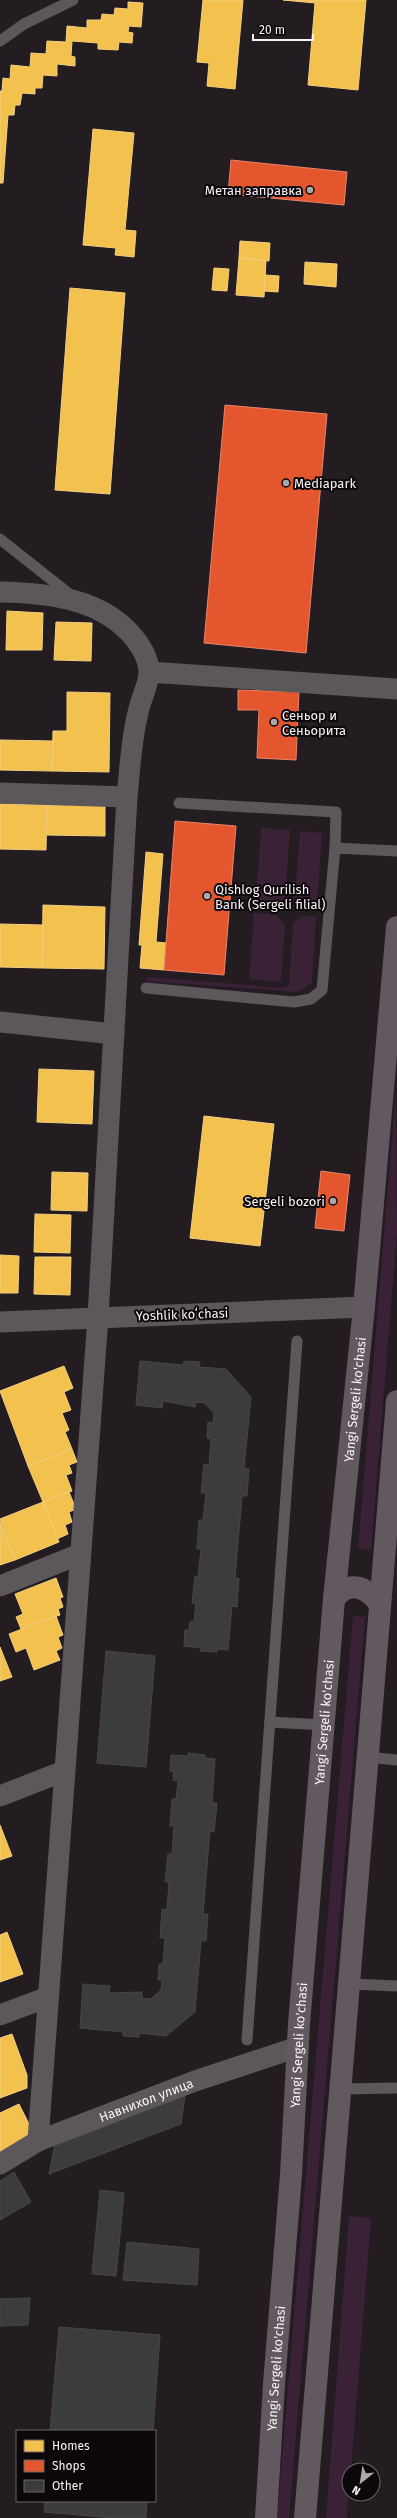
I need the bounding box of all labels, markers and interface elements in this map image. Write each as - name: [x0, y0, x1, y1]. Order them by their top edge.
- scale bar: [253, 16, 313, 42]
- text: 20 m: [259, 23, 285, 37]
- place label: Метан заправка: [205, 183, 302, 198]
- marker: Метан заправка: [305, 185, 315, 195]
- place label: Mediapark: [294, 476, 356, 491]
- marker: Mediapark: [281, 478, 291, 488]
- place label: Сеньор и Сеньорита: [282, 708, 346, 738]
- marker: Сеньор и Сеньорита: [269, 717, 279, 727]
- place label: Qishlog Qurilish Bank (Sergeli filial): [215, 882, 325, 912]
- marker: Qishlog Qurilish Bank (Sergeli filial): [202, 891, 212, 901]
- place label: Sergeli bozori: [244, 1194, 325, 1209]
- marker: Sergeli bozori: [328, 1196, 338, 1206]
- street label: Yoshlik koʻchasi: [136, 1305, 229, 1324]
- street label: Yangi Sergeli ko'chasi: [341, 1336, 369, 1463]
- street label: Yangi Sergeli ko'chasi: [312, 1659, 337, 1785]
- street label: Yangi Sergeli ko'chasi: [288, 1982, 310, 2108]
- street label: Навнихол улица: [97, 2075, 195, 2125]
- street label: Yangi Sergeli ko'chasi: [264, 2305, 288, 2431]
- legend: [16, 2430, 156, 2502]
- text: Homes: [52, 2439, 90, 2453]
- text: Shops: [52, 2459, 86, 2473]
- north arrow: [341, 2462, 381, 2502]
- text: Other: [52, 2479, 83, 2493]
- text: N: [350, 2483, 363, 2498]

